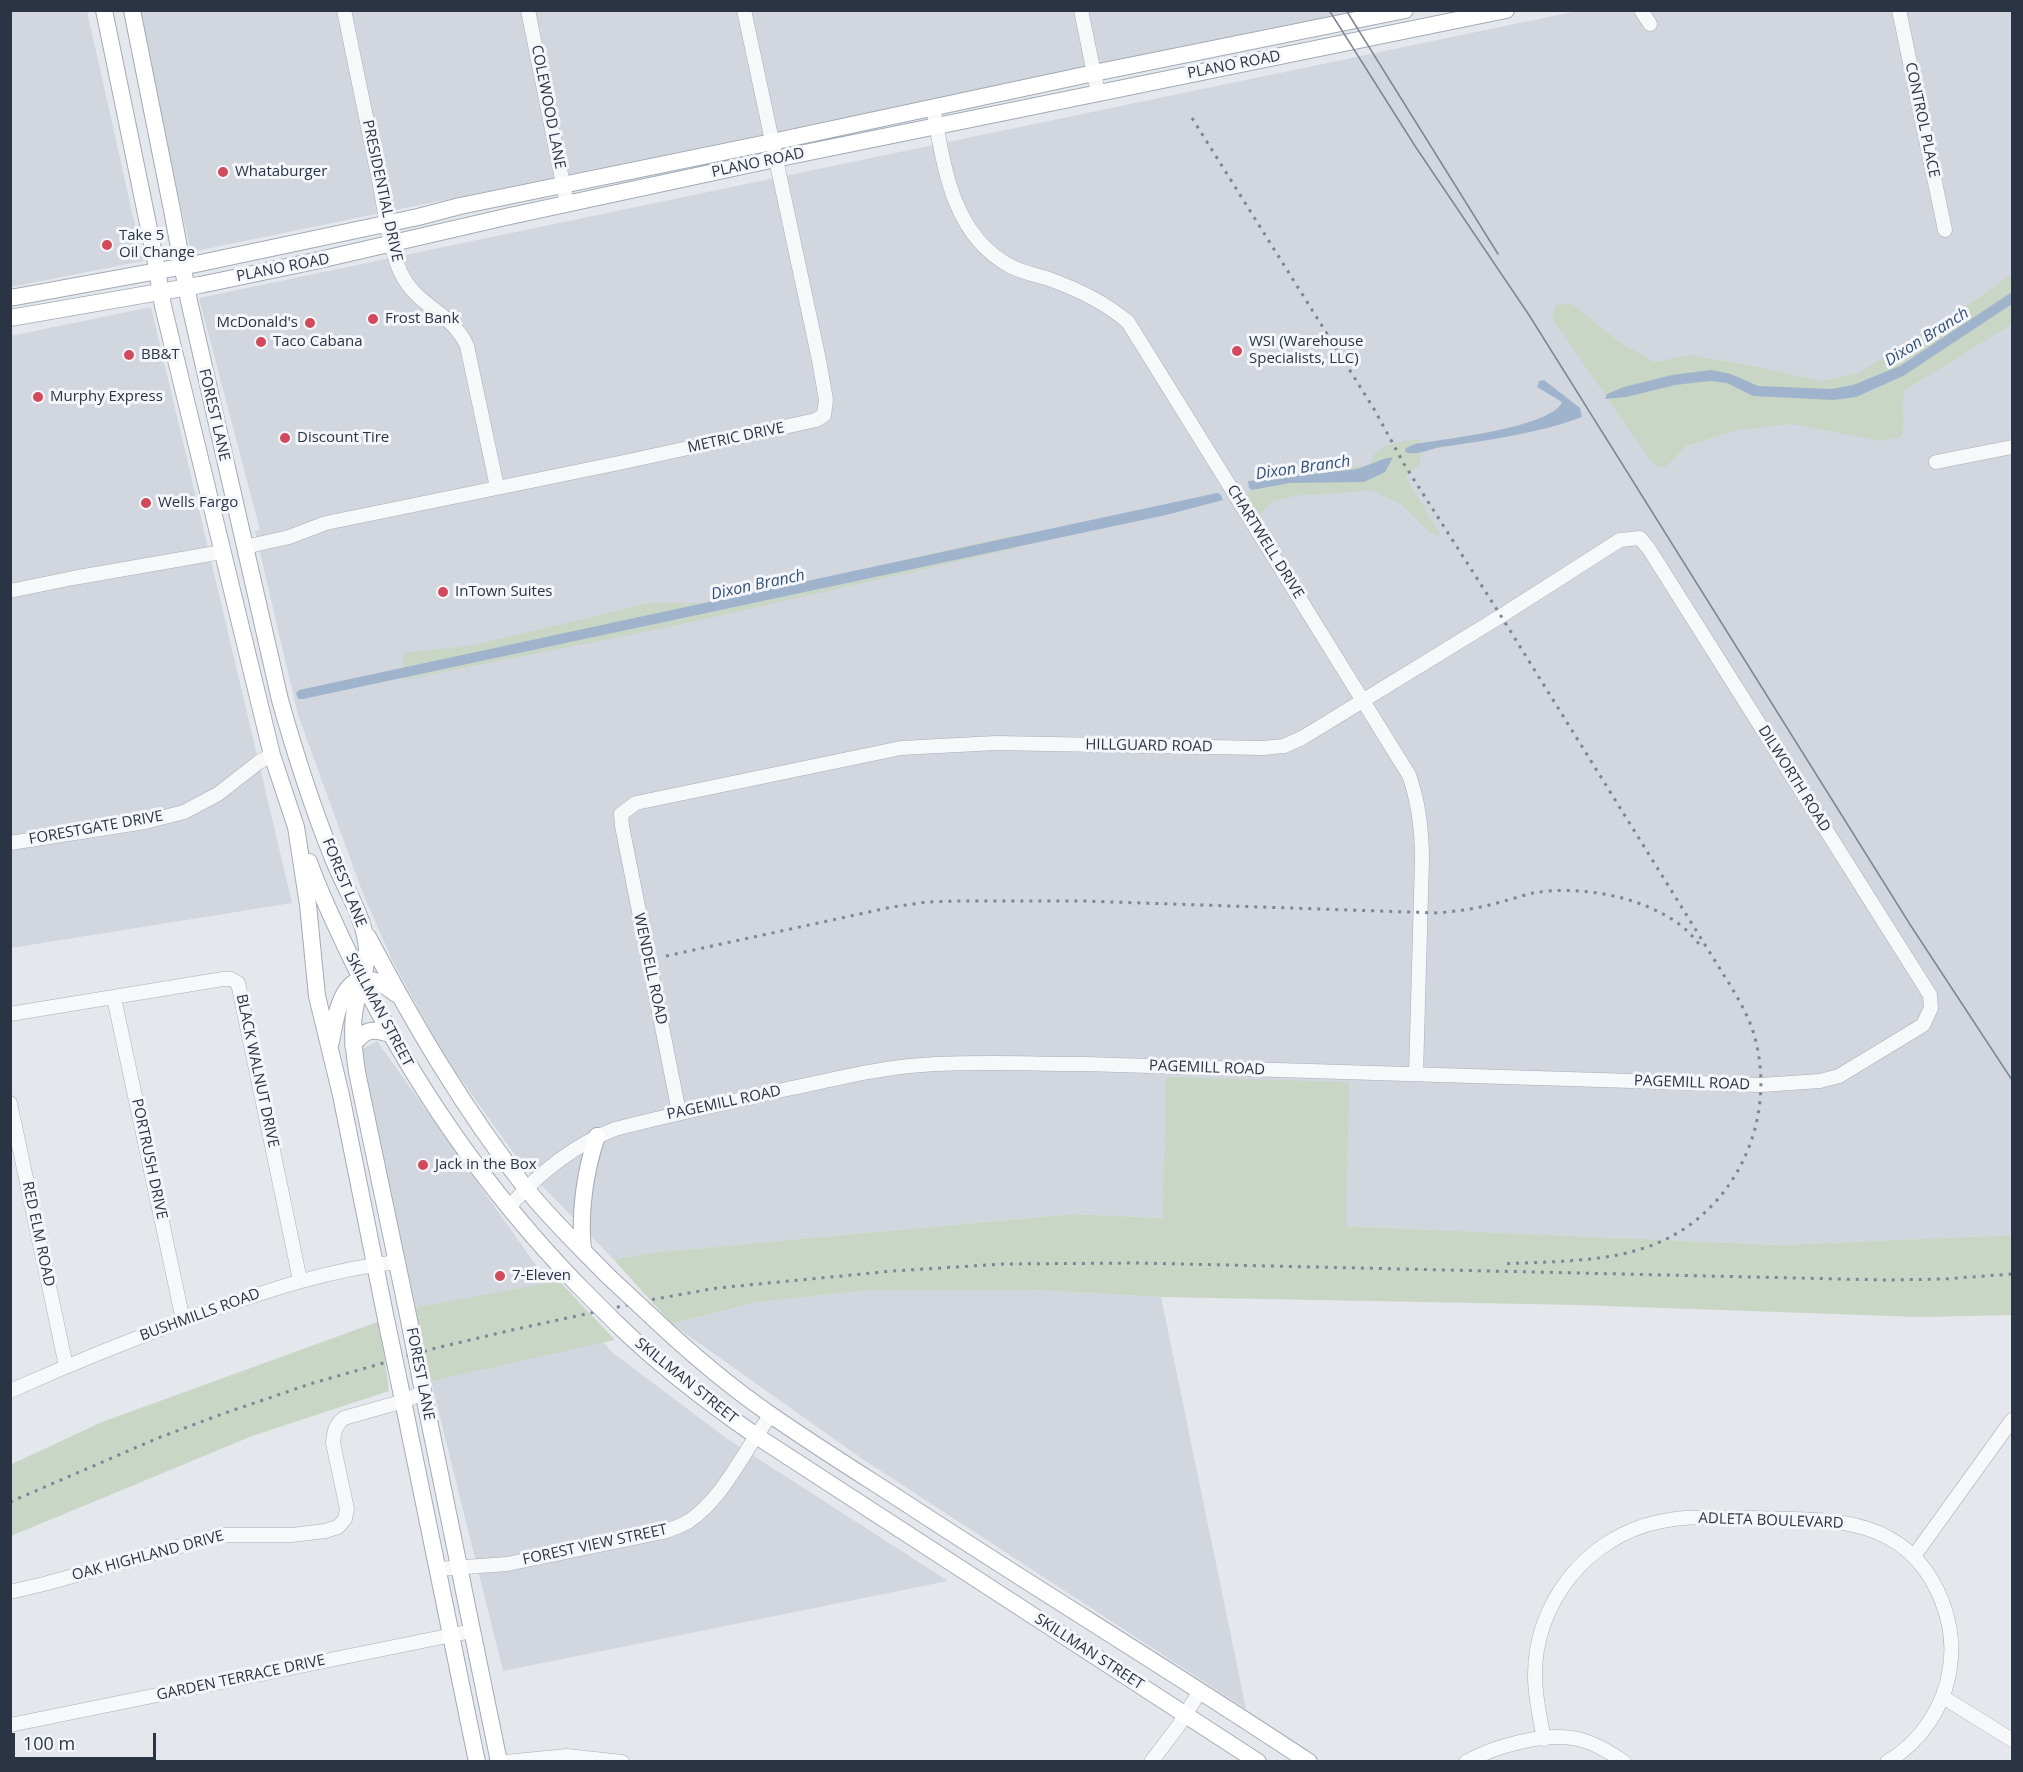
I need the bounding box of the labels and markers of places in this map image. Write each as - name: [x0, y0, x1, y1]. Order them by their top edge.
- place label: Whataburger: [235, 163, 327, 181]
- marker: Whataburger: [216, 165, 230, 179]
- place label: Take 5 Oil Change: [119, 227, 195, 262]
- marker: Take 5 Oil Change: [100, 238, 114, 252]
- place label: Frost Bank: [385, 310, 459, 328]
- marker: Frost Bank: [366, 312, 380, 326]
- place label: McDonald's: [216, 314, 298, 332]
- marker: McDonald's: [303, 316, 317, 330]
- place label: Taco Cabana: [273, 333, 363, 351]
- place label: WSI (Warehouse Specialists, LLC): [1249, 333, 1363, 368]
- marker: Taco Cabana: [254, 335, 268, 349]
- marker: WSI (Warehouse Specialists, LLC): [1230, 344, 1244, 358]
- place label: BB&T: [141, 346, 180, 364]
- marker: BB&T: [122, 348, 136, 362]
- place label: Murphy Express: [50, 388, 163, 406]
- marker: Murphy Express: [31, 390, 45, 404]
- place label: Discount Tire: [297, 429, 389, 447]
- marker: Discount Tire: [278, 431, 292, 445]
- place label: Wells Fargo: [158, 494, 238, 512]
- marker: Wells Fargo: [139, 496, 153, 510]
- place label: InTown Suites: [455, 583, 553, 601]
- marker: InTown Suites: [436, 585, 450, 599]
- place label: Jack in the Box: [435, 1156, 537, 1174]
- marker: Jack in the Box: [416, 1158, 430, 1172]
- place label: 7-Eleven: [512, 1267, 571, 1285]
- marker: 7-Eleven: [493, 1269, 507, 1283]

